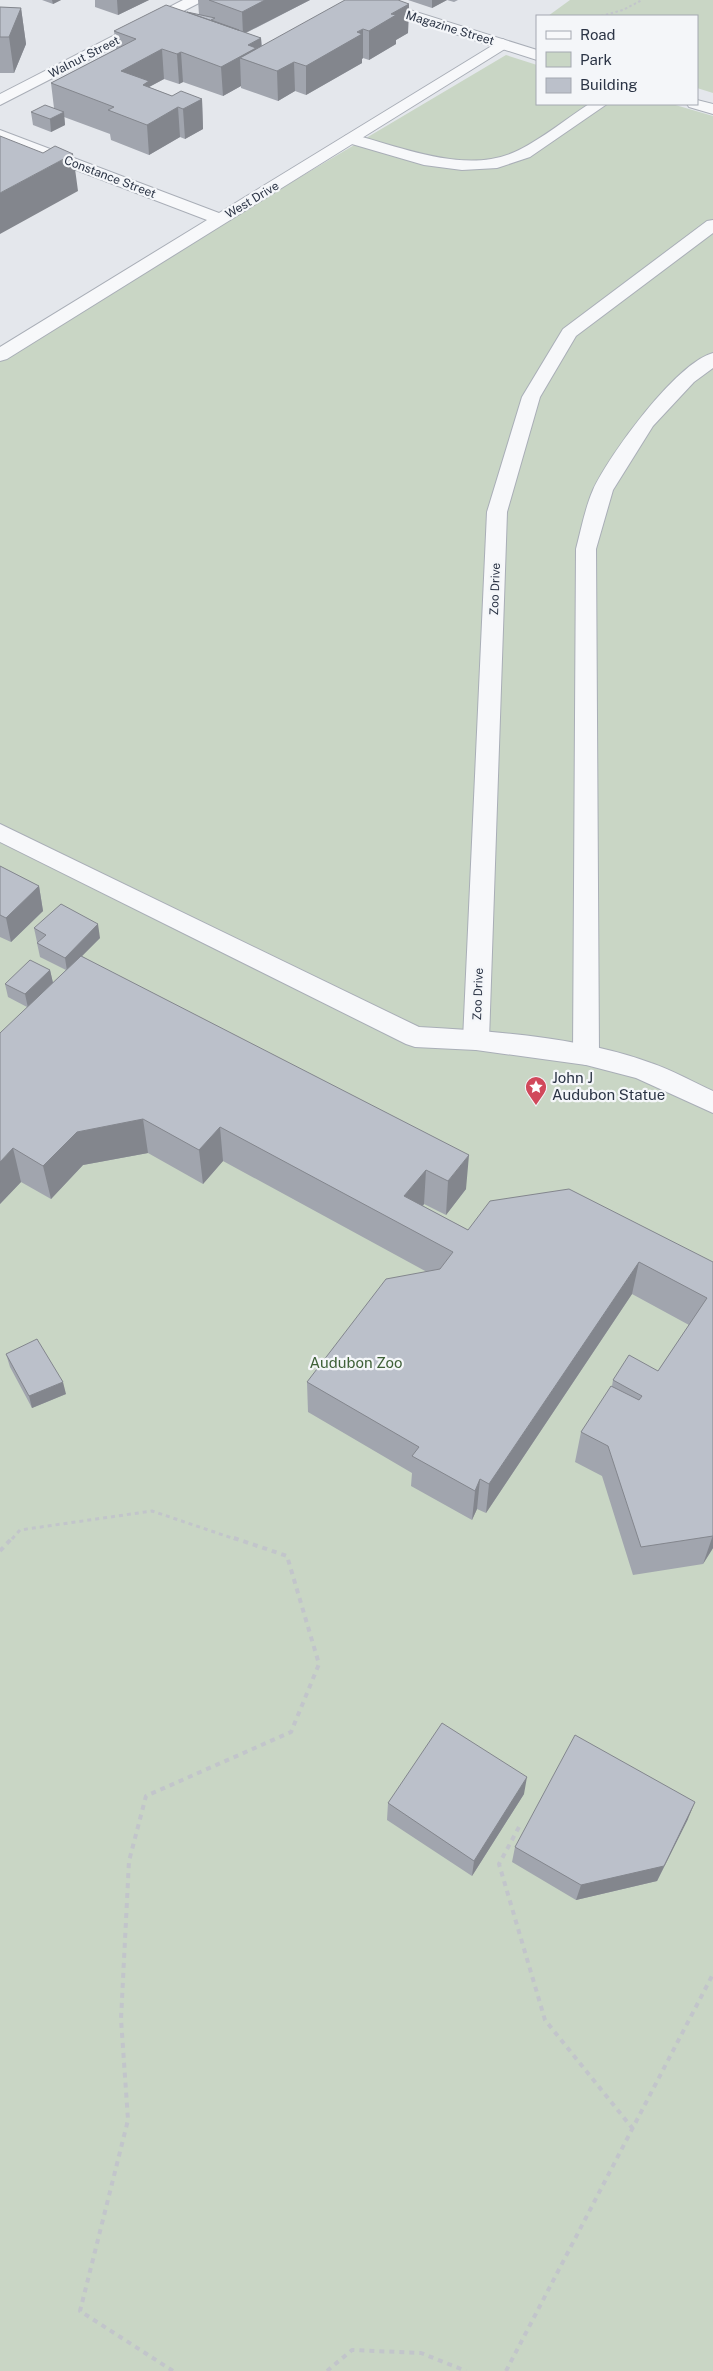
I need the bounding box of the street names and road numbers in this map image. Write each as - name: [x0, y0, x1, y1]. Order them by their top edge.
- street label: Magazine Street: [404, 8, 496, 48]
- street label: Walnut Street: [46, 33, 122, 81]
- street label: Constance Street: [62, 153, 158, 201]
- street label: West Drive: [223, 178, 281, 221]
- street label: Zoo Drive: [487, 562, 503, 616]
- street label: Zoo Drive: [470, 967, 486, 1021]

